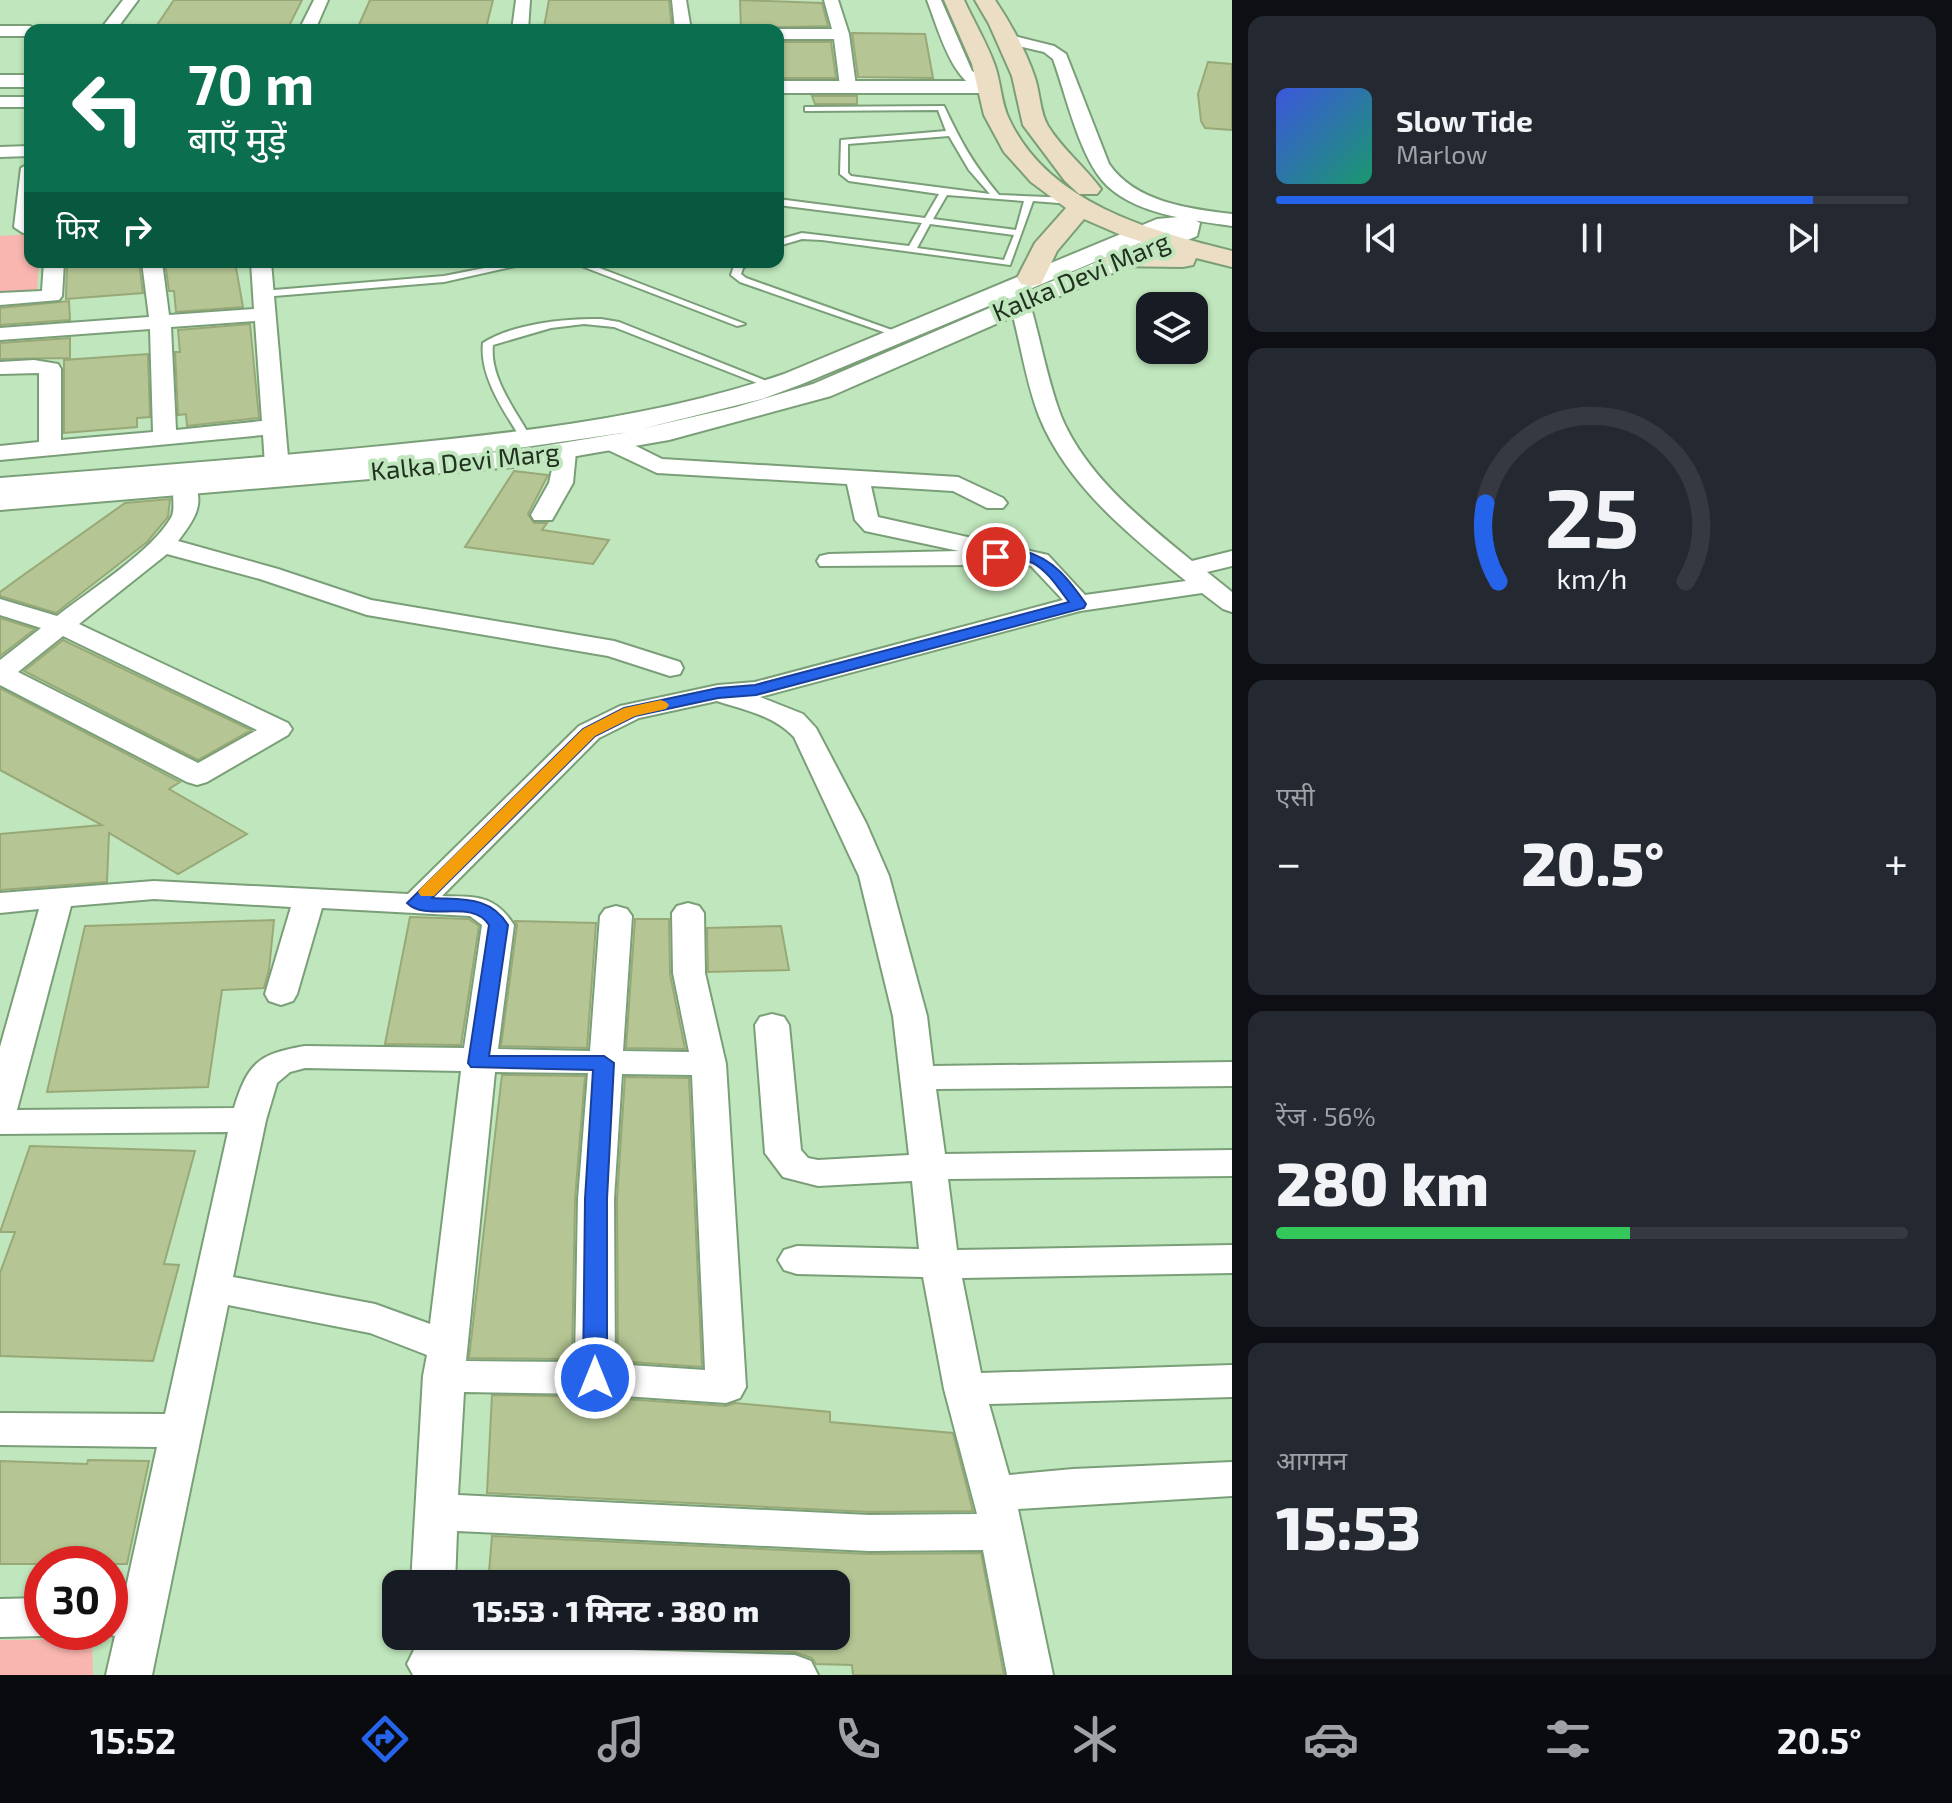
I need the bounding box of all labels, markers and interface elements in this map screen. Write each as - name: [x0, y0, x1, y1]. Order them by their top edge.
- text: 70 m: [188, 49, 314, 116]
- icon: left: [56, 56, 160, 160]
- text: Slow Tide: [1396, 102, 1533, 138]
- text: बाएँ मुड़ें: [188, 117, 287, 160]
- text: Marlow: [1396, 138, 1487, 169]
- icon: right: [115, 208, 159, 252]
- text: फिर: [56, 209, 99, 245]
- icon: previous: [1359, 216, 1403, 260]
- icon: pause: [1570, 216, 1614, 260]
- icon: next: [1781, 216, 1825, 260]
- street label: Kalka Devi Marg: [987, 224, 1174, 327]
- map controls: [1136, 292, 1208, 364]
- button: layers: [1136, 292, 1208, 364]
- street label: Kalka Devi Marg: [369, 435, 561, 486]
- text: 25: [1545, 464, 1639, 564]
- pin: [962, 523, 1030, 591]
- icon: arrive: [974, 535, 1018, 579]
- text: km/h: [1557, 560, 1627, 595]
- text: एसी: [1276, 780, 1315, 811]
- text: 20.5°: [1521, 826, 1664, 898]
- text: −: [1276, 835, 1302, 888]
- text: +: [1884, 835, 1908, 888]
- text: रेंज · 56%: [1276, 1100, 1376, 1131]
- text: 280 km: [1276, 1146, 1489, 1218]
- position arrow: [553, 1336, 637, 1420]
- text: आगमन: [1276, 1444, 1347, 1475]
- text: 15:53: [1276, 1490, 1421, 1562]
- speed limit sign: 30: [24, 1546, 128, 1650]
- text: 15:53 · 1 मिनट · 380 m: [473, 1592, 759, 1628]
- icon: directions: [357, 1711, 413, 1767]
- icon: music: [593, 1711, 649, 1767]
- icon: phone: [830, 1711, 886, 1767]
- icon: climate: [1067, 1711, 1123, 1767]
- icon: car: [1303, 1711, 1359, 1767]
- icon: filters: [1540, 1711, 1596, 1767]
- text: 15:52: [90, 1718, 176, 1761]
- text: 20.5°: [1777, 1718, 1862, 1761]

